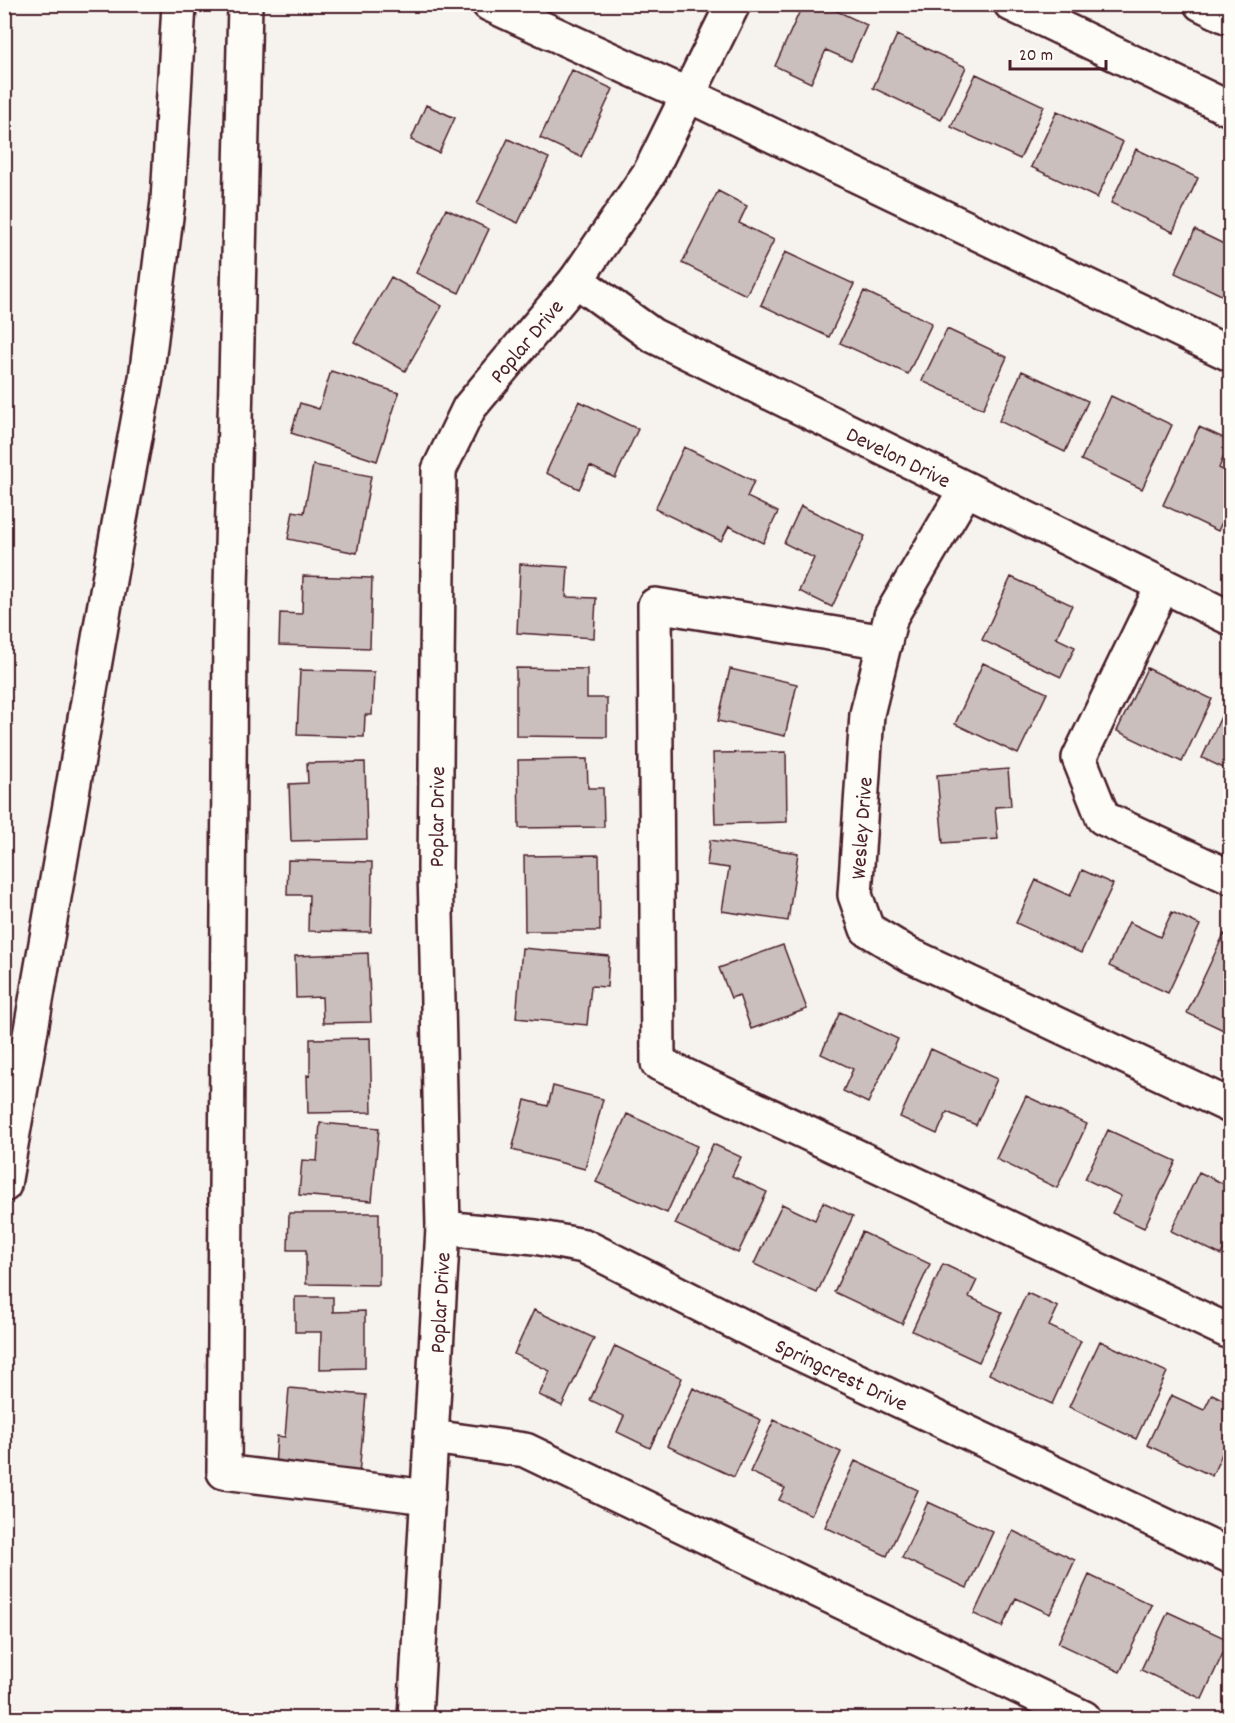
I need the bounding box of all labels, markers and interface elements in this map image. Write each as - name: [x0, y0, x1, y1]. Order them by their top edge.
- scale bar: [1010, 33, 1106, 71]
- text: 20 m: [1019, 44, 1053, 69]
- street label: Poplar Drive: [484, 294, 573, 391]
- street label: Develon Drive: [840, 420, 955, 498]
- street label: Poplar Drive: [423, 766, 455, 868]
- street label: Wesley Drive: [844, 776, 883, 881]
- street label: Poplar Drive: [424, 1251, 461, 1354]
- street label: Springcrest Drive: [769, 1332, 912, 1421]

